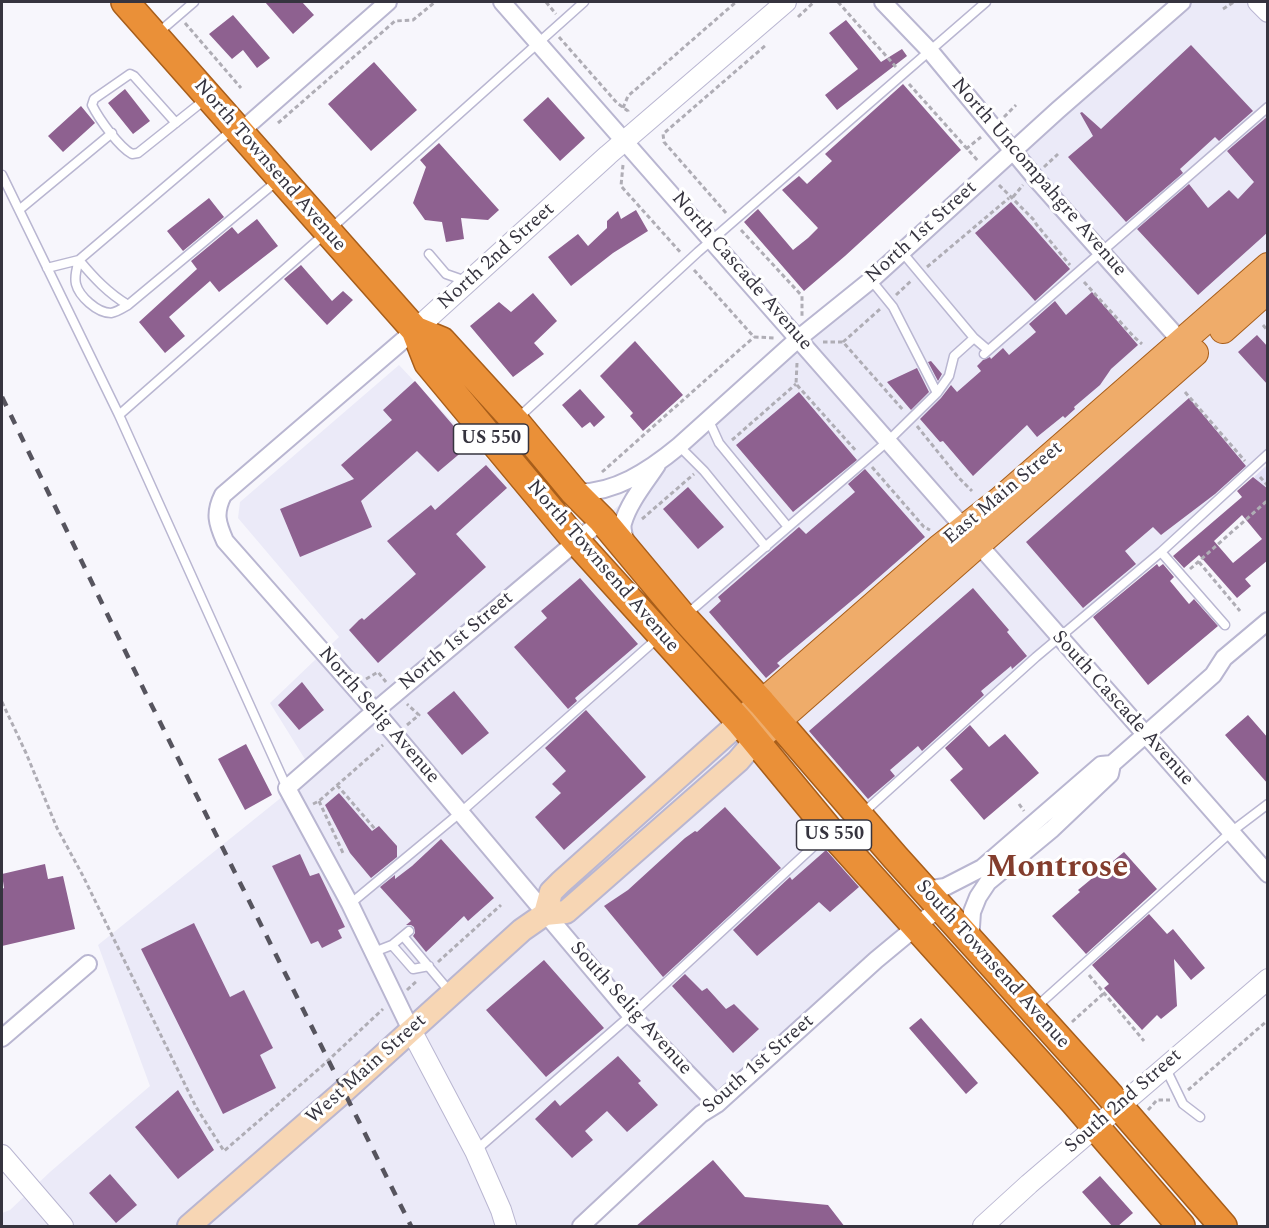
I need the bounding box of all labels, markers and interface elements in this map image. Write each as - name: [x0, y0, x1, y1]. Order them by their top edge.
- street label: North Uncompahgre Avenue: [945, 74, 1131, 282]
- street label: North Townsend Avenue: [188, 75, 350, 257]
- street label: North 1st Street: [861, 177, 983, 289]
- street label: North Cascade Avenue: [665, 188, 817, 356]
- street label: North 2nd Street: [434, 198, 560, 316]
- road number: US 550: [454, 424, 528, 454]
- street label: East Main Street: [940, 437, 1068, 551]
- street label: North Townsend Avenue: [521, 476, 683, 658]
- street label: North 1st Street: [395, 587, 519, 697]
- street label: South Cascade Avenue: [1046, 626, 1198, 792]
- street label: North Selig Avenue: [312, 643, 444, 789]
- road number: US 550: [796, 820, 872, 850]
- district label: Montrose: [986, 851, 1128, 889]
- street label: South Townsend Avenue: [910, 876, 1074, 1054]
- street label: South Selig Avenue: [564, 937, 696, 1081]
- street label: West Main Street: [302, 1010, 432, 1130]
- street label: South 1st Street: [698, 1010, 820, 1120]
- street label: South 2nd Street: [1061, 1045, 1187, 1159]

